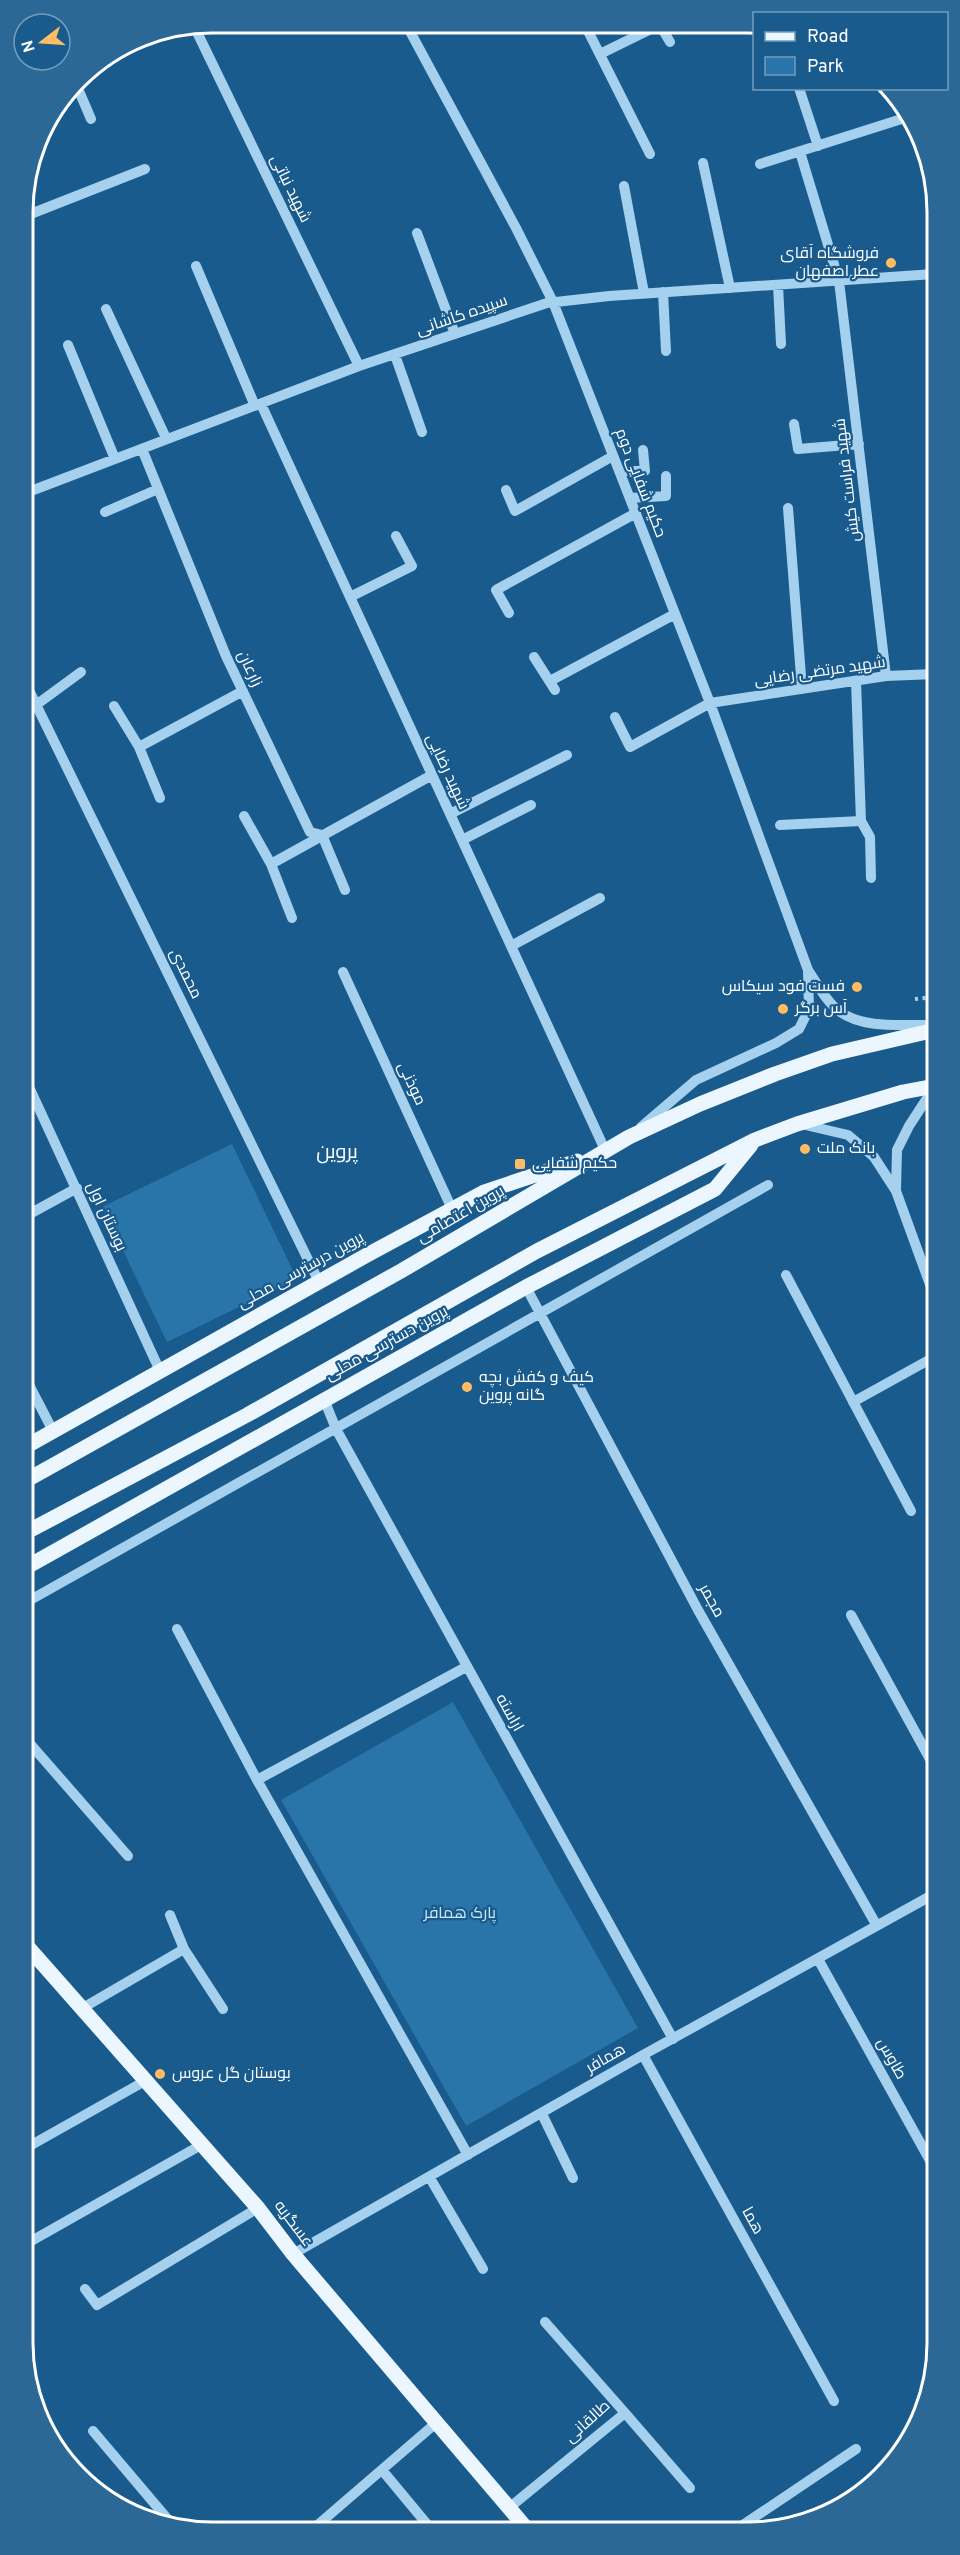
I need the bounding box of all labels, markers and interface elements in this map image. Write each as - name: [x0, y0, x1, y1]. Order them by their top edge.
- north arrow: [12, 12, 72, 72]
- legend: [753, 12, 948, 90]
- text: Road: [807, 26, 849, 49]
- text: N: [18, 37, 41, 54]
- text: Park: [807, 56, 844, 79]
- street label: شهید نباتی: [265, 152, 315, 226]
- place label: فروشگاه آقای عطر اصفهان: [780, 244, 879, 282]
- marker: فروشگاه آقای عطر اصفهان: [884, 256, 898, 270]
- street label: سپیده کاشانی: [414, 291, 510, 341]
- street label: شهید فراست کیش: [830, 417, 866, 543]
- street label: حکیم شفایی دوم: [610, 426, 670, 540]
- street label: زارعان: [232, 648, 266, 690]
- street label: شهید مرتضی رضایی: [753, 653, 887, 691]
- street label: شهید رضایی: [421, 731, 473, 813]
- street label: محمدی: [164, 946, 206, 1002]
- place label: فست فود سیکاس: [722, 977, 845, 997]
- marker: فست فود سیکاس: [850, 980, 864, 994]
- place label: آس برگر: [794, 999, 848, 1019]
- marker: آس برگر: [776, 1002, 790, 1016]
- street label: موذنی: [392, 1059, 430, 1109]
- place label: بانک ملت: [817, 1139, 875, 1159]
- district label: پروین: [316, 1140, 358, 1166]
- marker: بانک ملت: [798, 1142, 812, 1156]
- place label: حکیم شفایی: [532, 1154, 617, 1174]
- marker: حکیم شفایی: [513, 1157, 527, 1171]
- street label: بوستان اول: [81, 1179, 131, 1255]
- street label: پروین اعتصامی: [413, 1181, 509, 1248]
- street label: پروین درسترسی محلی: [234, 1228, 368, 1314]
- street label: پروین دسترسی محلی: [322, 1302, 453, 1386]
- place label: کیف و کفش بچه گانه پروین: [479, 1368, 594, 1406]
- marker: کیف و کفش بچه گانه پروین: [460, 1380, 474, 1394]
- street label: مجمر: [693, 1580, 728, 1621]
- street label: اراسته: [491, 1691, 527, 1735]
- park label: پارک همافر: [423, 1904, 497, 1924]
- street label: طاوس: [871, 2035, 911, 2083]
- street label: همافر: [582, 2040, 630, 2079]
- place label: بوستان گل عروس: [172, 2064, 291, 2084]
- marker: بوستان گل عروس: [153, 2067, 167, 2081]
- street label: عسگریه: [269, 2197, 317, 2251]
- street label: هما: [736, 2204, 768, 2238]
- street label: طالقانی: [561, 2396, 615, 2448]

